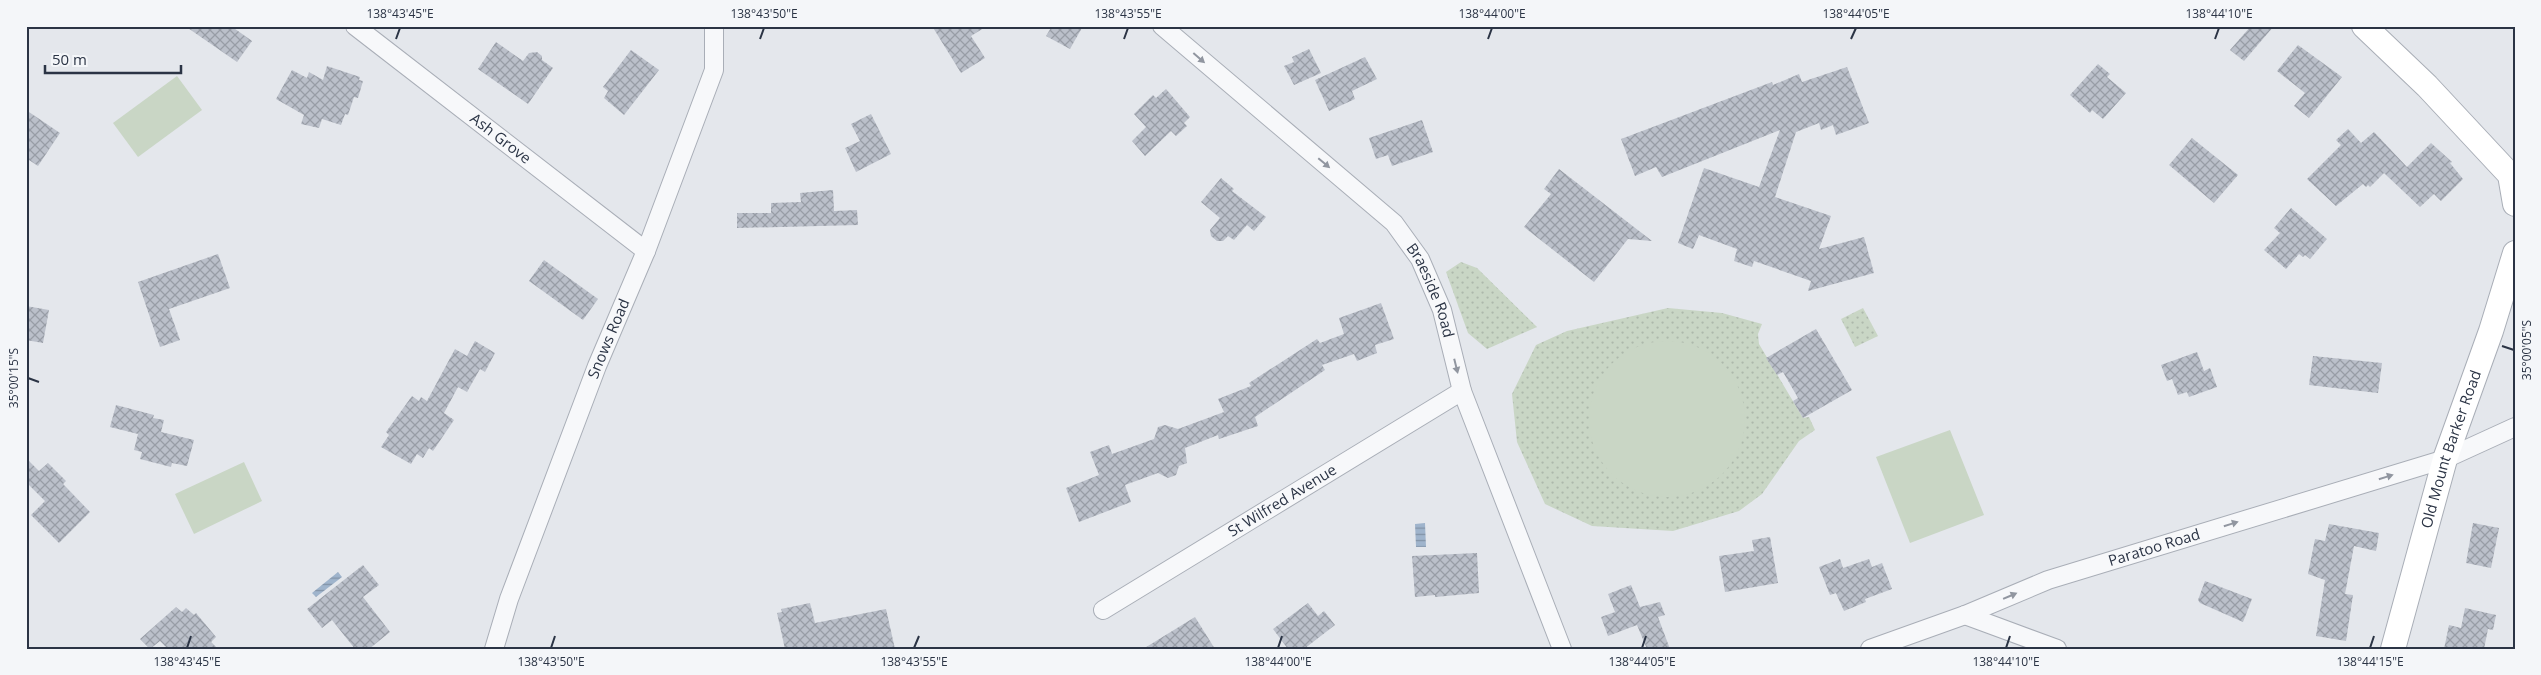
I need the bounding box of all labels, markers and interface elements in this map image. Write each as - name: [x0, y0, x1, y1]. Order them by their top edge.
- text: 138°43'45"E: [366, 5, 434, 22]
- text: 138°43'50"E: [730, 5, 798, 22]
- text: 138°43'55"E: [1094, 5, 1162, 22]
- text: 138°44'00"E: [1458, 5, 1526, 22]
- text: 138°44'05"E: [1822, 5, 1890, 22]
- text: 138°44'10"E: [2185, 5, 2253, 22]
- scale bar: [45, 42, 181, 74]
- text: 50 m: [52, 49, 87, 69]
- one-way arrow: [1193, 52, 1205, 64]
- street label: Ash Grove: [467, 108, 536, 168]
- one-way arrow: [1317, 157, 1330, 168]
- street label: Braeside Road: [1403, 239, 1459, 339]
- street label: Snows Road: [582, 295, 634, 381]
- text: 35°00'05"S: [2518, 320, 2535, 380]
- text: 35°00'15"S: [5, 348, 22, 408]
- one-way arrow: [1452, 358, 1460, 373]
- street label: Old Mount Barker Road: [2415, 367, 2485, 530]
- street label: St Wilfred Avenue: [1224, 459, 1340, 541]
- one-way arrow: [2379, 473, 2394, 481]
- one-way arrow: [2223, 520, 2238, 528]
- street label: Paratoo Road: [2106, 523, 2202, 570]
- one-way arrow: [2003, 592, 2018, 600]
- text: 138°43'45"E: [153, 653, 221, 670]
- text: 138°43'50"E: [517, 653, 585, 670]
- text: 138°43'55"E: [880, 653, 948, 670]
- text: 138°44'00"E: [1244, 653, 1312, 670]
- text: 138°44'05"E: [1608, 653, 1676, 670]
- text: 138°44'10"E: [1972, 653, 2040, 670]
- text: 138°44'15"E: [2336, 653, 2404, 670]

